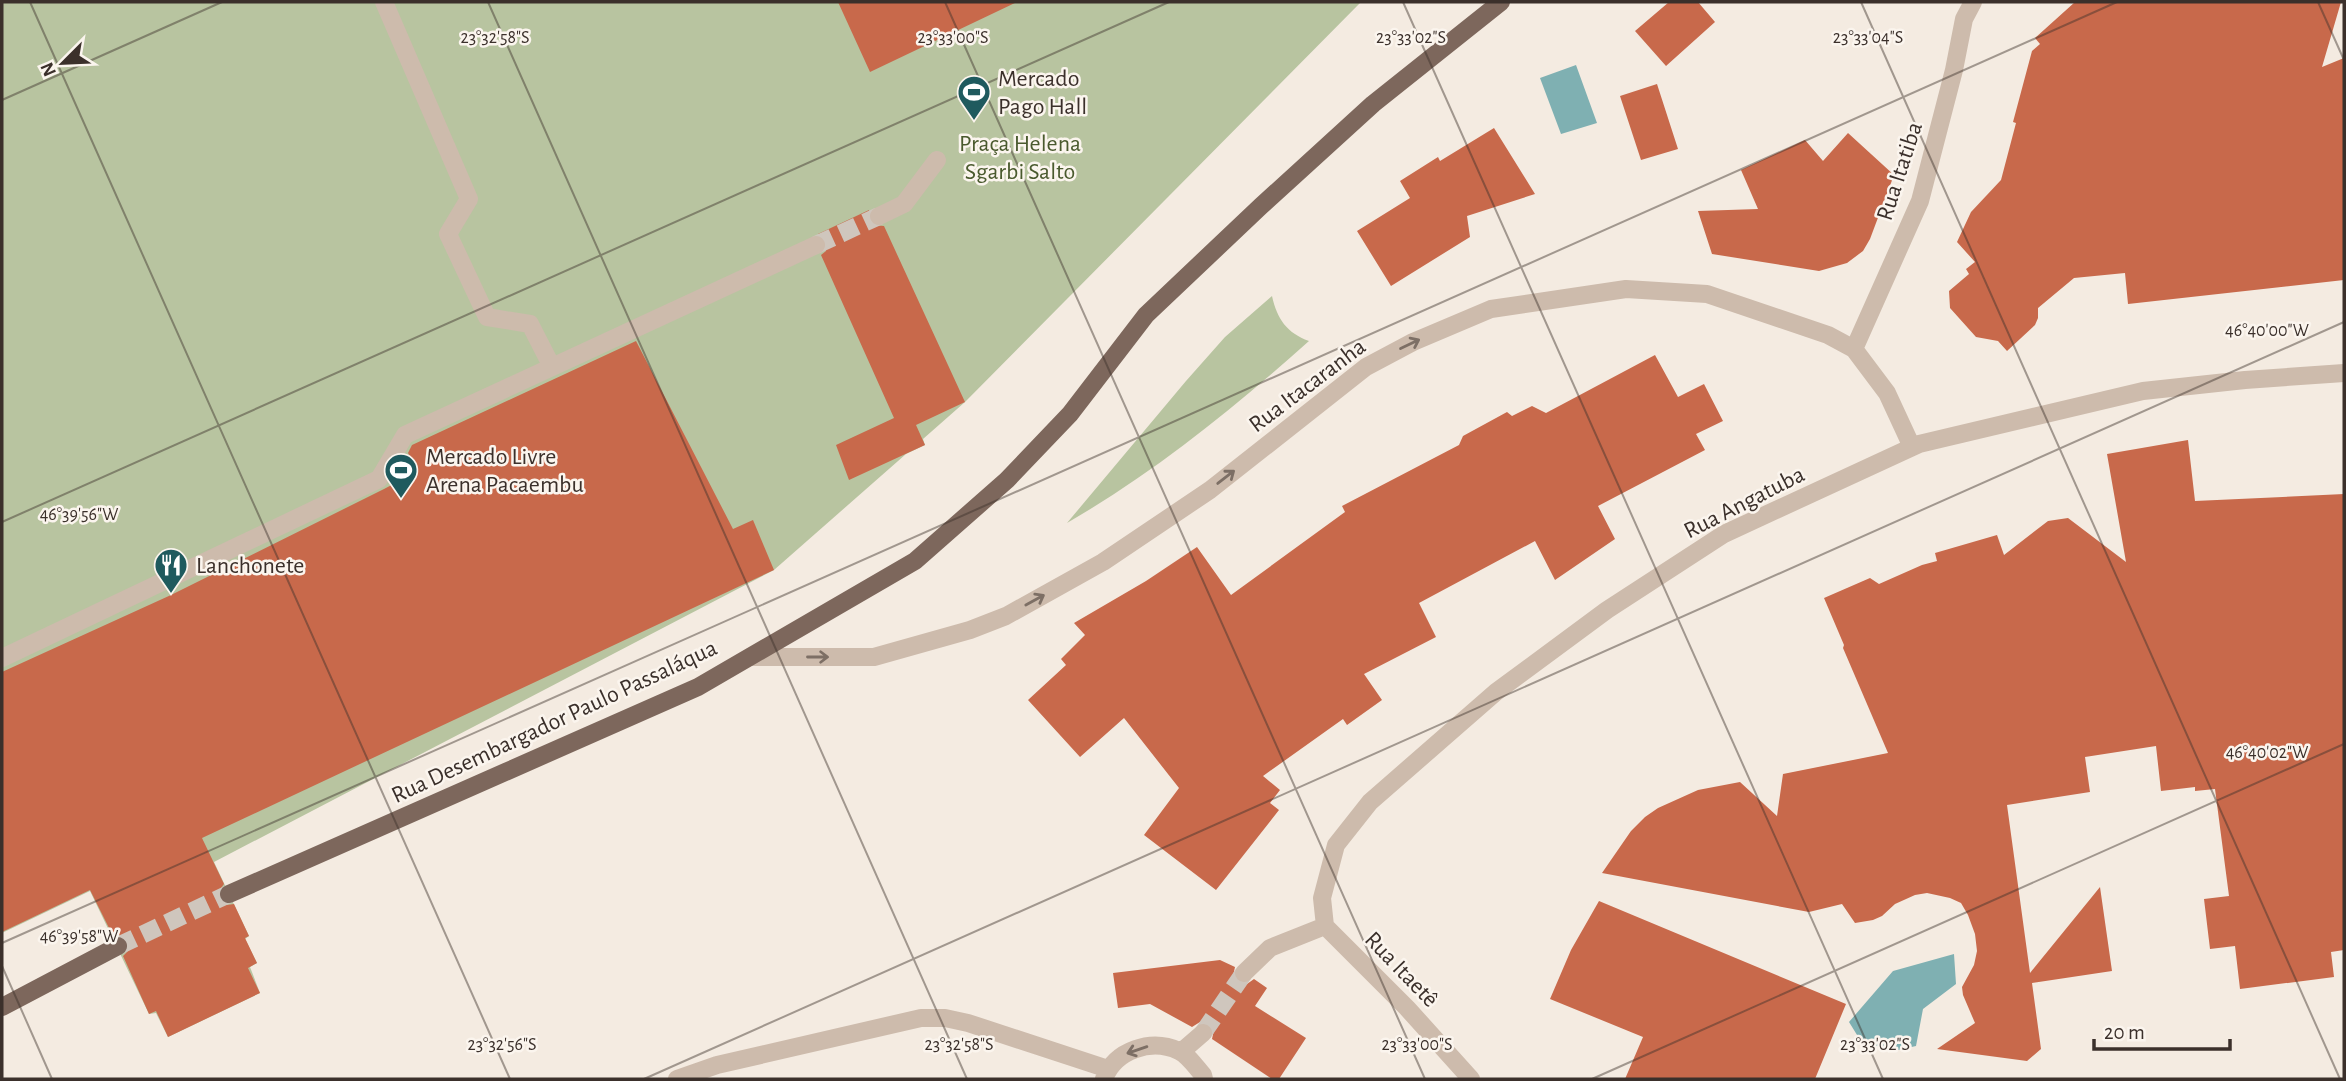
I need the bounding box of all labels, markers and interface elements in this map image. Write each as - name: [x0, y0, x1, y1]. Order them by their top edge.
- north arrow: [28, 28, 98, 98]
- text: 23°32'58"S: [460, 29, 530, 47]
- text: 23°33'00"S: [917, 29, 989, 47]
- text: 23°33'02"S: [1376, 29, 1446, 47]
- text: 23°33'04"S: [1833, 29, 1903, 47]
- text: N: [37, 59, 60, 79]
- place label: Mercado Pago Hall: [998, 67, 1087, 119]
- sports icon: Mercado Pago Hall: [955, 73, 993, 122]
- street label: Rua Itatiba: [1873, 119, 1927, 223]
- park label: Praça Helena Sgarbi Salto: [959, 132, 1081, 184]
- text: 46°40'00"W: [2225, 322, 2309, 340]
- street label: Rua Itacaranha: [1245, 334, 1370, 437]
- one-way arrow: [1399, 337, 1420, 351]
- place label: Mercado Livre Arena Pacaembu: [426, 445, 584, 497]
- sports icon: Mercado Livre Arena Pacaembu: [382, 451, 420, 500]
- street label: Rua Angatuba: [1680, 462, 1809, 544]
- one-way arrow: [1217, 469, 1235, 485]
- text: 46°39'56"W: [40, 506, 118, 524]
- restaurant icon: Lanchonete: [152, 546, 190, 595]
- place label: Lanchonete: [196, 554, 304, 578]
- one-way arrow: [1024, 592, 1045, 606]
- street label: Rua Desembargador Paulo Passaláqua: [388, 636, 721, 808]
- one-way arrow: [806, 650, 829, 664]
- text: 46°40'02"W: [2226, 744, 2308, 762]
- street label: Rua Itaetê: [1360, 927, 1443, 1012]
- text: 46°39'58"W: [40, 928, 118, 946]
- scale bar: [2094, 1007, 2230, 1052]
- text: 20 m: [2104, 1022, 2145, 1043]
- text: 23°32'56"S: [468, 1036, 537, 1054]
- text: 23°32'58"S: [924, 1036, 994, 1054]
- text: 23°33'00"S: [1381, 1036, 1453, 1054]
- text: 23°33'02"S: [1840, 1036, 1910, 1054]
- one-way arrow: [1126, 1045, 1148, 1057]

